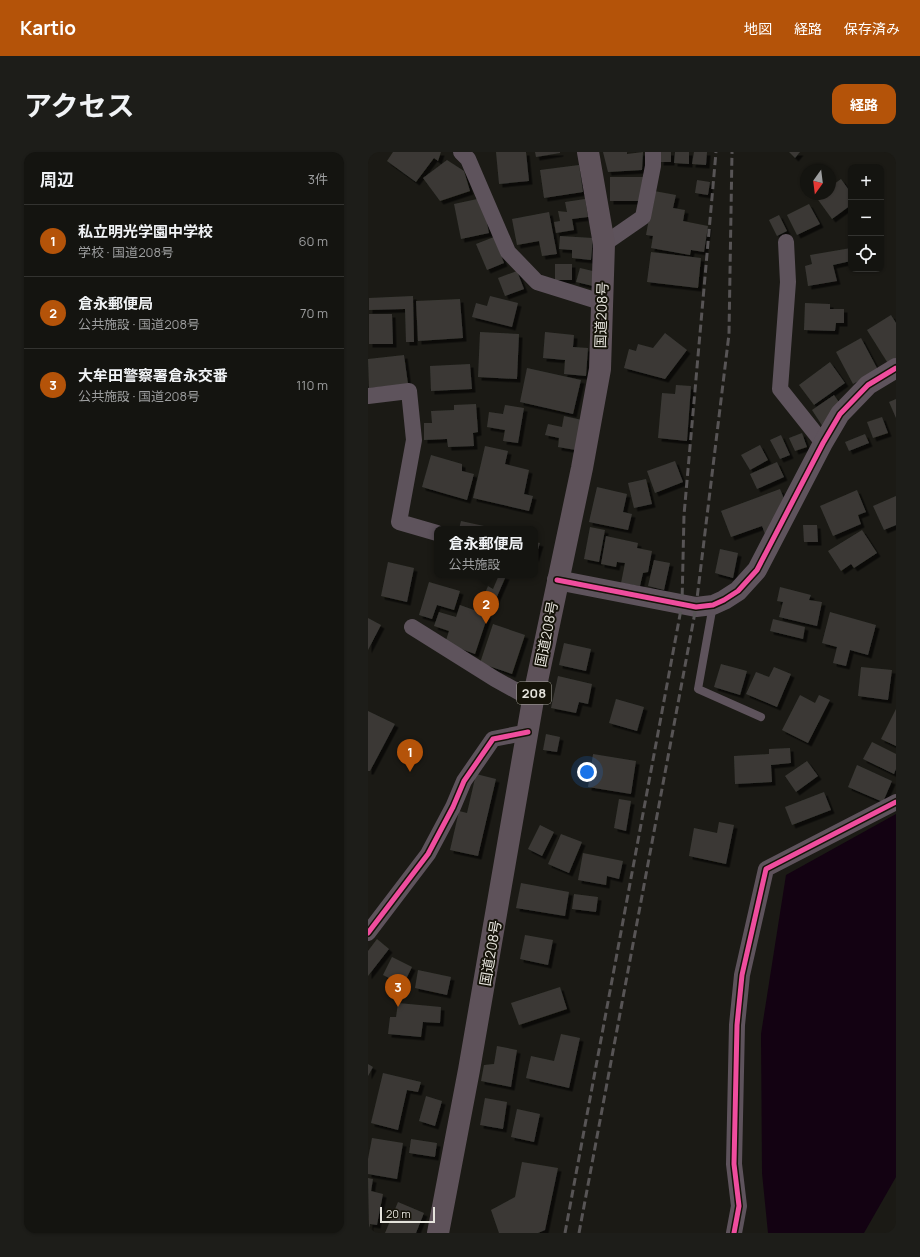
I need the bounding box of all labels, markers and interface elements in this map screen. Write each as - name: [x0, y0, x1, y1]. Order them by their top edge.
- text: Kartio: [20, 15, 76, 41]
- text: 地図: [744, 19, 772, 38]
- text: 経路: [794, 19, 822, 38]
- text: 保存済み: [844, 19, 900, 38]
- button: 経路: [832, 84, 896, 124]
- text: アクセス: [24, 86, 135, 124]
- north arrow: [800, 164, 836, 200]
- map controls: [848, 164, 884, 272]
- button: +: [848, 164, 884, 200]
- text: 周辺: [40, 168, 74, 191]
- text: 3件: [308, 170, 328, 188]
- button: −: [848, 200, 884, 236]
- text: 私立明光学園中学校: [78, 221, 213, 242]
- text: 1: [50, 232, 56, 250]
- text: 60 m: [298, 232, 328, 250]
- button: locate: [848, 236, 884, 272]
- text: 学校 · 国道208号: [78, 243, 174, 261]
- street label: 国道208号: [590, 281, 612, 349]
- text: 倉永郵便局: [78, 293, 153, 314]
- text: 2: [49, 304, 57, 322]
- text: 70 m: [300, 304, 328, 322]
- text: 公共施設 · 国道208号: [78, 315, 200, 333]
- text: 大牟田警察署倉永交番: [78, 365, 228, 386]
- text: 3: [49, 376, 57, 394]
- text: 110 m: [296, 376, 328, 394]
- text: 公共施設 · 国道208号: [78, 387, 200, 405]
- popup: [434, 526, 538, 578]
- text: 倉永郵便局: [448, 533, 524, 554]
- text: 公共施設: [448, 555, 501, 573]
- pin: 2: [473, 591, 499, 624]
- street label: 国道208号: [530, 599, 562, 669]
- road number: 208: [517, 682, 551, 704]
- pin: 1: [397, 739, 423, 772]
- your location: [577, 762, 597, 782]
- street label: 国道208号: [475, 919, 505, 987]
- pin: 3: [385, 974, 411, 1007]
- scale bar: [380, 1205, 435, 1224]
- text: 20 m: [386, 1206, 411, 1221]

